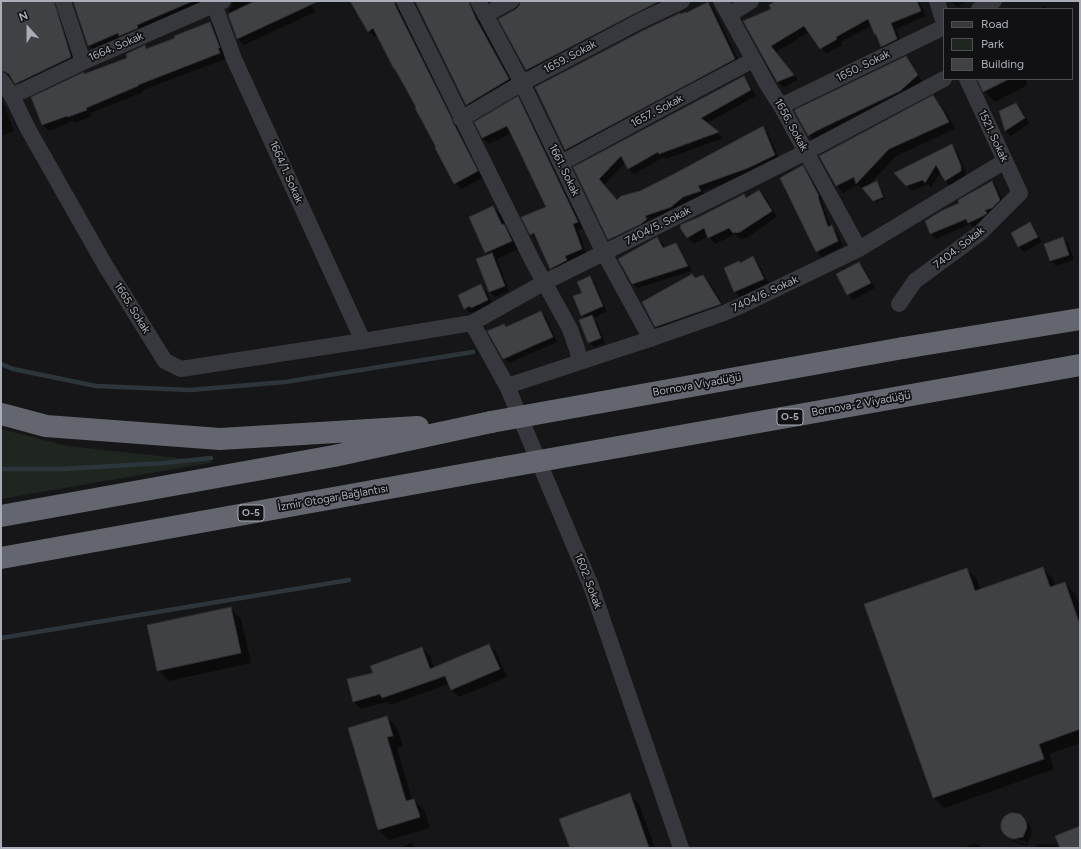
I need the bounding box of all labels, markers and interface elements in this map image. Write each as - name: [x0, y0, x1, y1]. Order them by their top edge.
- north arrow: [8, 8, 48, 48]
- legend: [943, 8, 1073, 80]
- text: N: [17, 9, 30, 24]
- text: Road: [981, 17, 1009, 31]
- street label: 1664. Sokak: [87, 30, 145, 64]
- text: Park: [981, 37, 1004, 51]
- street label: 1659. Sokak: [541, 38, 599, 76]
- street label: 1650. Sokak: [834, 47, 892, 85]
- text: Building: [981, 57, 1024, 71]
- street label: 1657. Sokak: [629, 92, 685, 130]
- street label: 1656. Sokak: [771, 97, 811, 153]
- street label: 1521. Sokak: [975, 108, 1011, 164]
- street label: 1664/1. Sokak: [266, 139, 306, 205]
- street label: 1661. Sokak: [546, 142, 582, 198]
- street label: 7404/5. Sokak: [623, 204, 693, 248]
- street label: 7404. Sokak: [931, 224, 987, 272]
- street label: 7404/6. Sokak: [730, 273, 800, 315]
- street label: 1665. Sokak: [111, 280, 153, 336]
- street label: Bornova Viyadüğü: [652, 371, 742, 399]
- street label: Bornova-2 Viyadüğü: [810, 389, 912, 419]
- road number: O-5: [777, 409, 803, 425]
- street label: İzmir Otogar Bağlantısı: [277, 482, 389, 514]
- road number: O-5: [238, 505, 264, 521]
- street label: 1602. Sokak: [571, 551, 605, 611]

